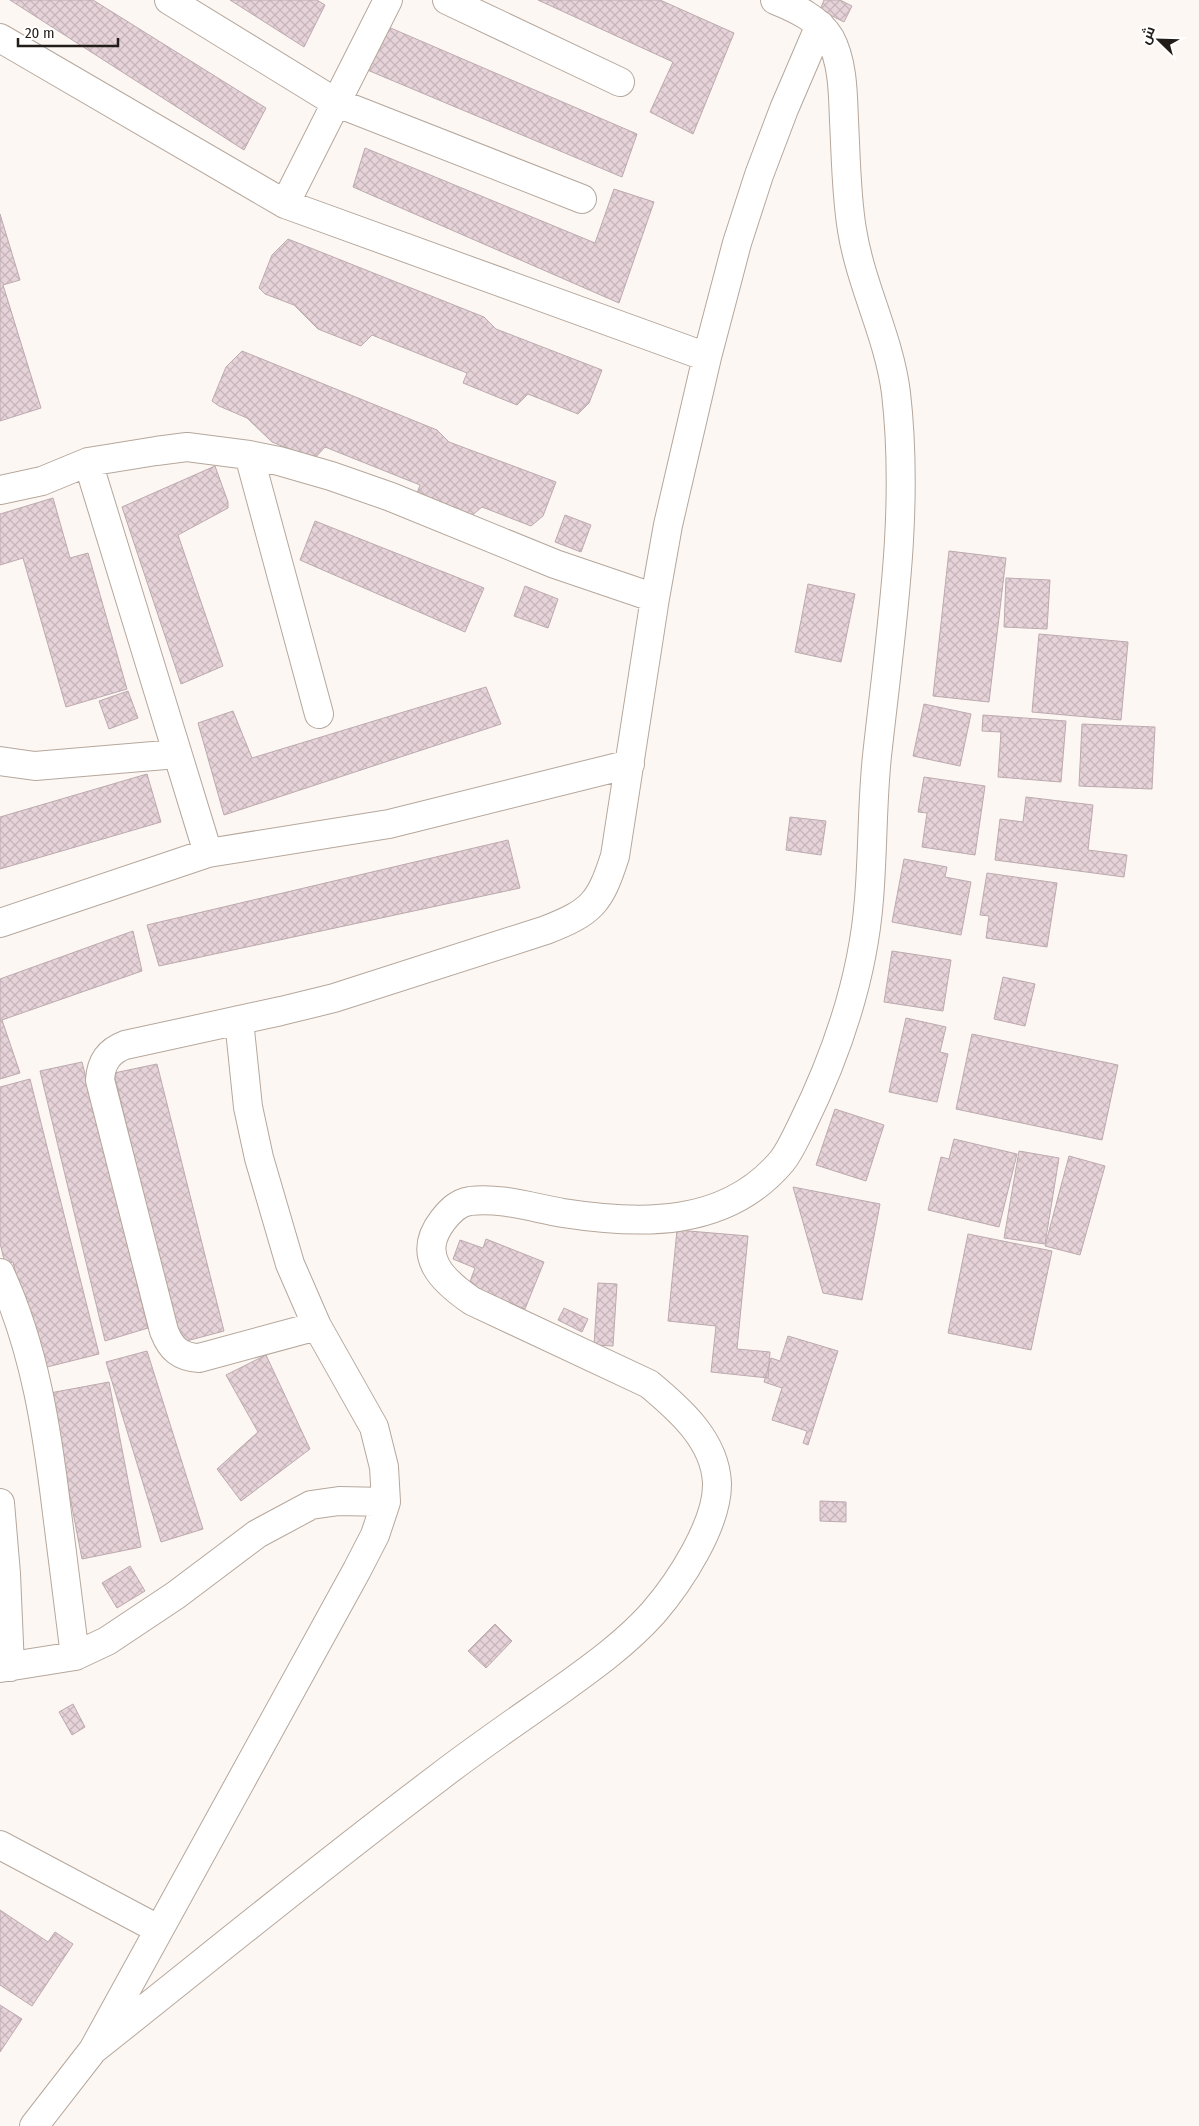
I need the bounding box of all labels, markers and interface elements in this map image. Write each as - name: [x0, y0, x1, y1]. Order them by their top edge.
- scale bar: [18, 15, 118, 47]
- north arrow: [1134, 15, 1184, 65]
- text: ش: [1136, 23, 1159, 47]
- text: 20 m: [25, 24, 55, 42]

